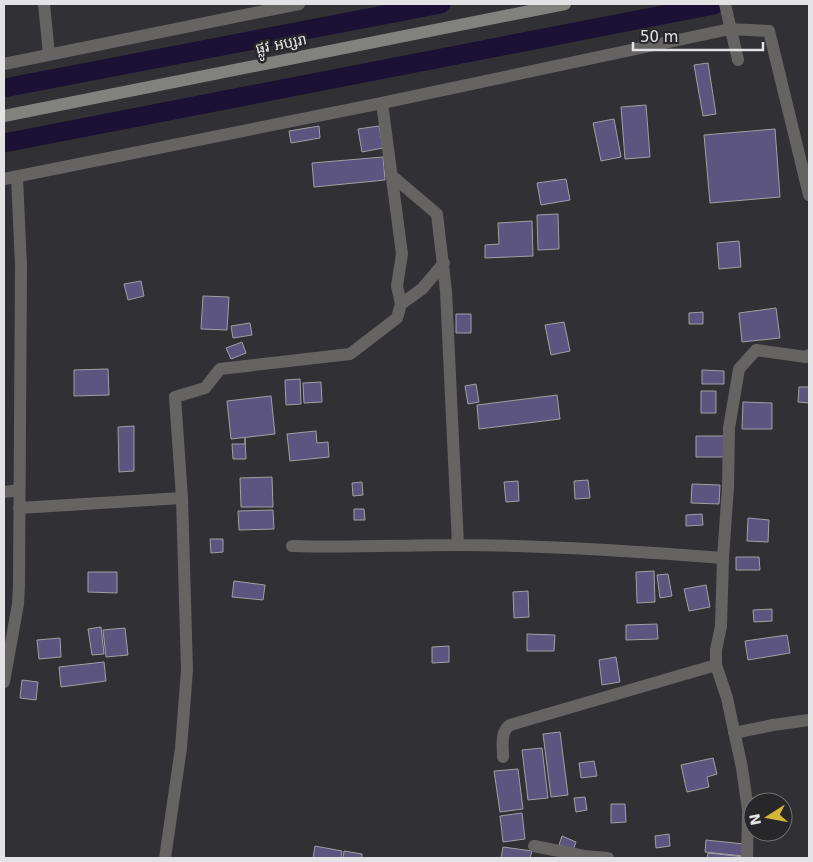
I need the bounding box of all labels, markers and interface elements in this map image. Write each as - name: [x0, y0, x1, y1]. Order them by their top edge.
- scale bar: [633, 20, 763, 52]
- text: 50 m: [640, 28, 678, 46]
- street label: ផ្លូវ អប្សរា: [254, 30, 309, 62]
- north arrow: [743, 792, 793, 842]
- text: N: [746, 812, 764, 827]

